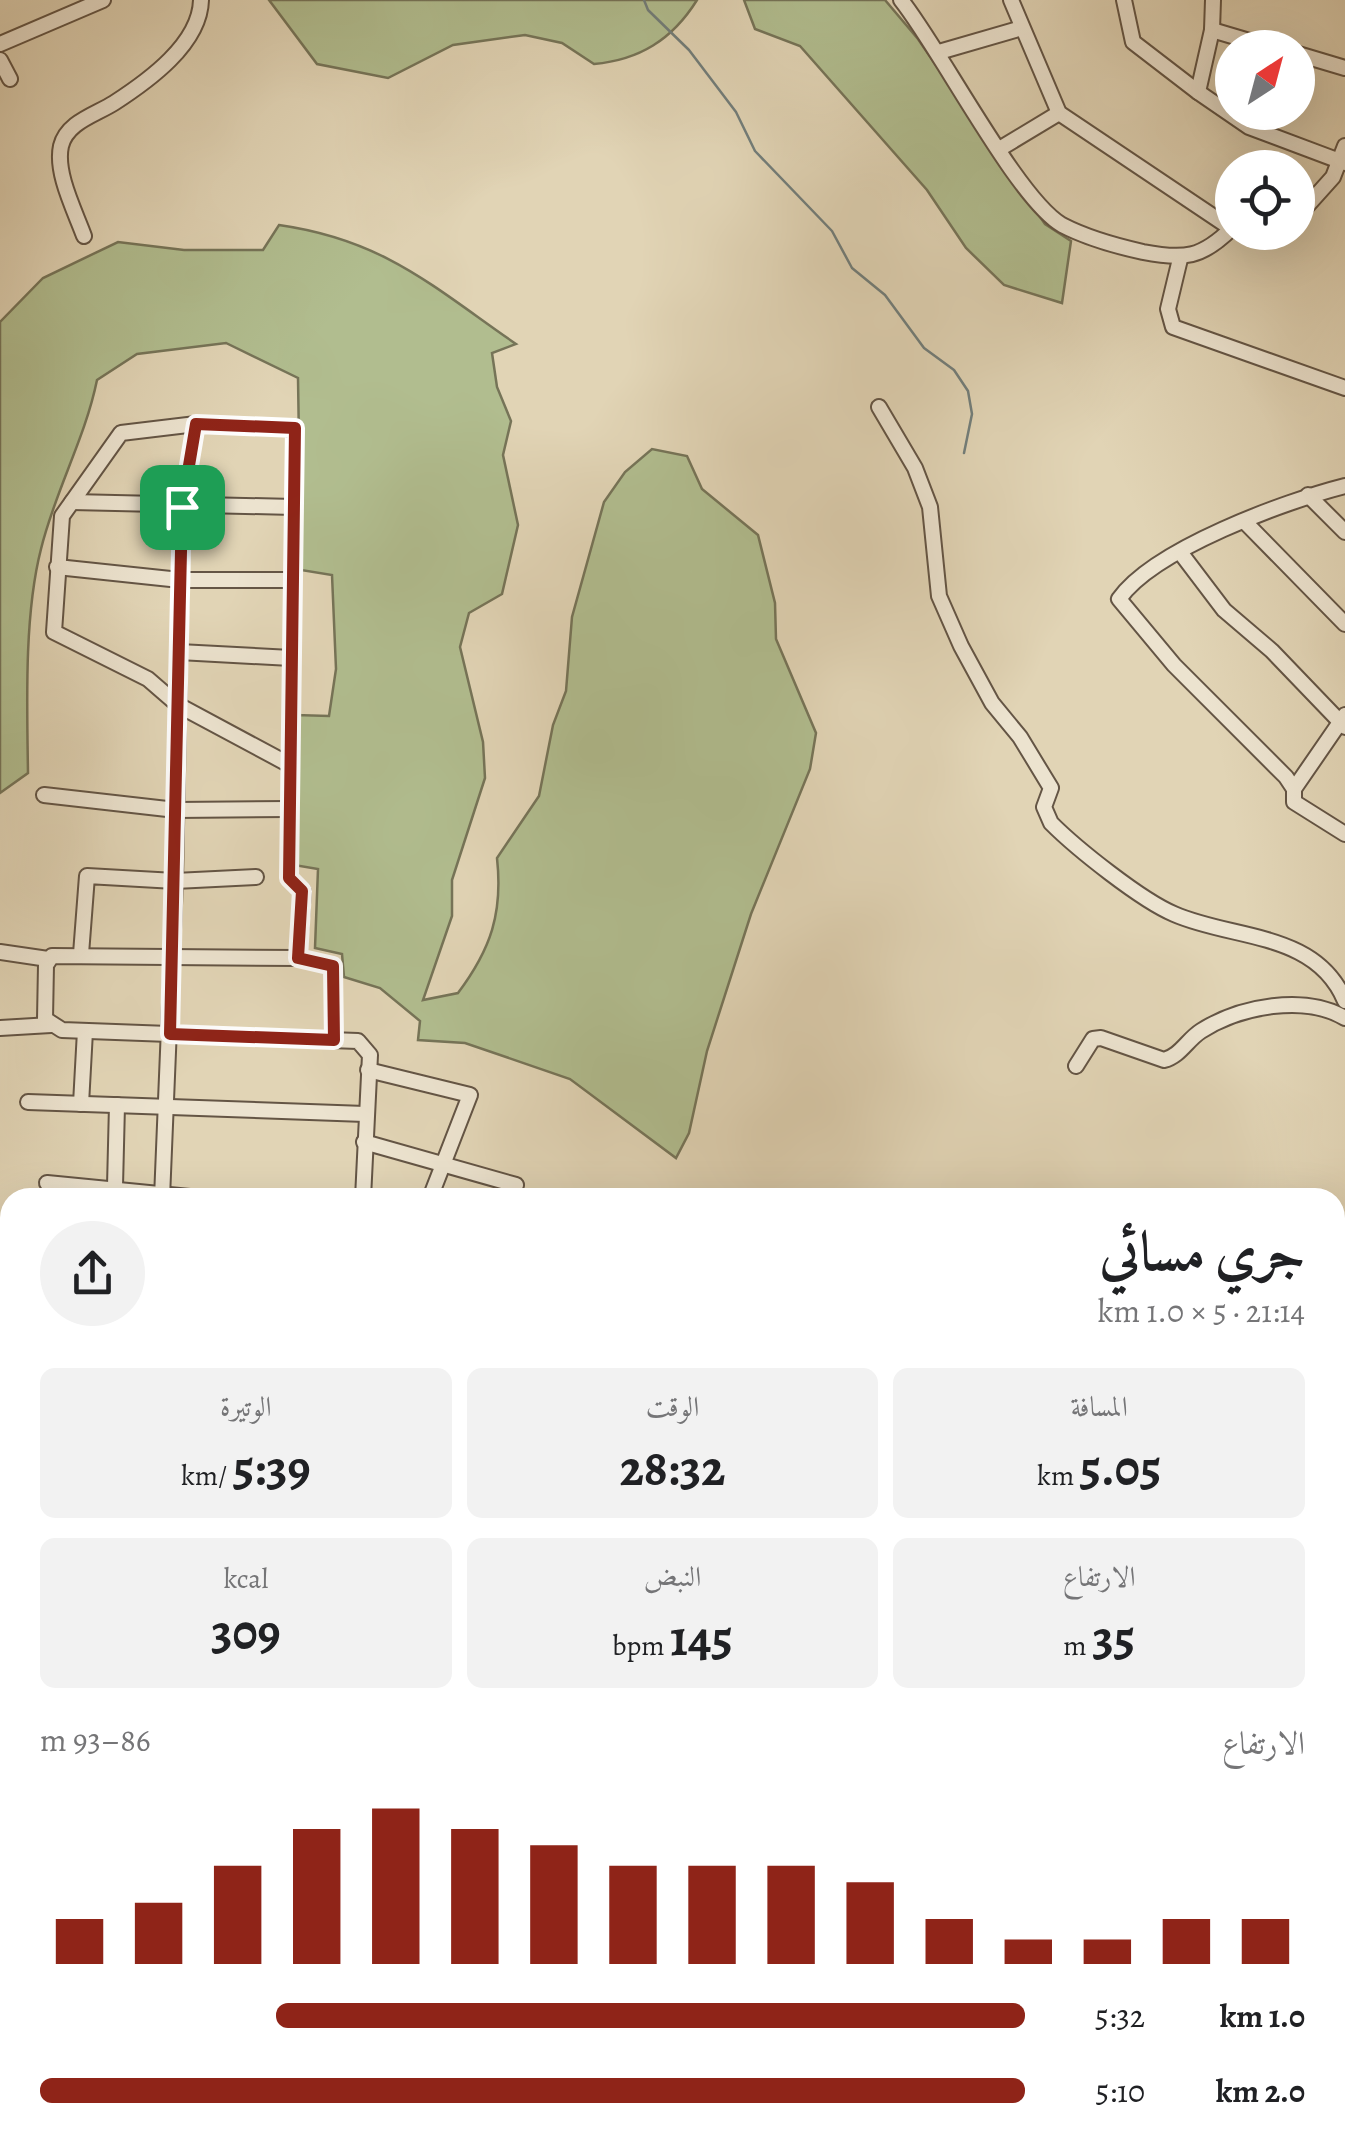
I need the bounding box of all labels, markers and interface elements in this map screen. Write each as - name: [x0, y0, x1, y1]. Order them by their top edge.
- north arrow: [1215, 30, 1315, 130]
- map controls: [1215, 30, 1315, 250]
- button: locate: [1215, 150, 1315, 250]
- pin: [140, 465, 225, 550]
- icon: arrive: [155, 480, 210, 535]
- text: جري مسائي: [1100, 1214, 1305, 1289]
- button: share: [40, 1221, 145, 1326]
- text: 21:14 · 5 × 1.0 km: [1098, 1289, 1305, 1333]
- text: الوتيرة: [220, 1388, 272, 1426]
- text: الوقت: [646, 1388, 699, 1426]
- text: المسافة: [1071, 1388, 1128, 1426]
- text: 5:39: [233, 1434, 311, 1502]
- text: 28:32: [620, 1434, 725, 1502]
- text: 5.05: [1080, 1434, 1161, 1502]
- text: /km: [181, 1457, 233, 1495]
- text: km: [1037, 1457, 1080, 1495]
- text: النبض: [644, 1558, 701, 1596]
- text: الارتفاع: [1063, 1558, 1136, 1596]
- text: kcal: [223, 1560, 268, 1598]
- text: 309: [211, 1598, 281, 1666]
- text: 145: [670, 1604, 733, 1672]
- text: 35: [1092, 1604, 1135, 1672]
- text: bpm: [612, 1627, 670, 1665]
- text: m: [1063, 1627, 1092, 1665]
- text: 86–93 m: [40, 1718, 151, 1762]
- text: الارتفاع: [1222, 1721, 1305, 1765]
- text: 5:32: [1095, 1994, 1145, 2038]
- text: 1.0 km: [1220, 1994, 1305, 2038]
- text: 5:10: [1096, 2069, 1145, 2113]
- text: 2.0 km: [1216, 2069, 1305, 2113]

